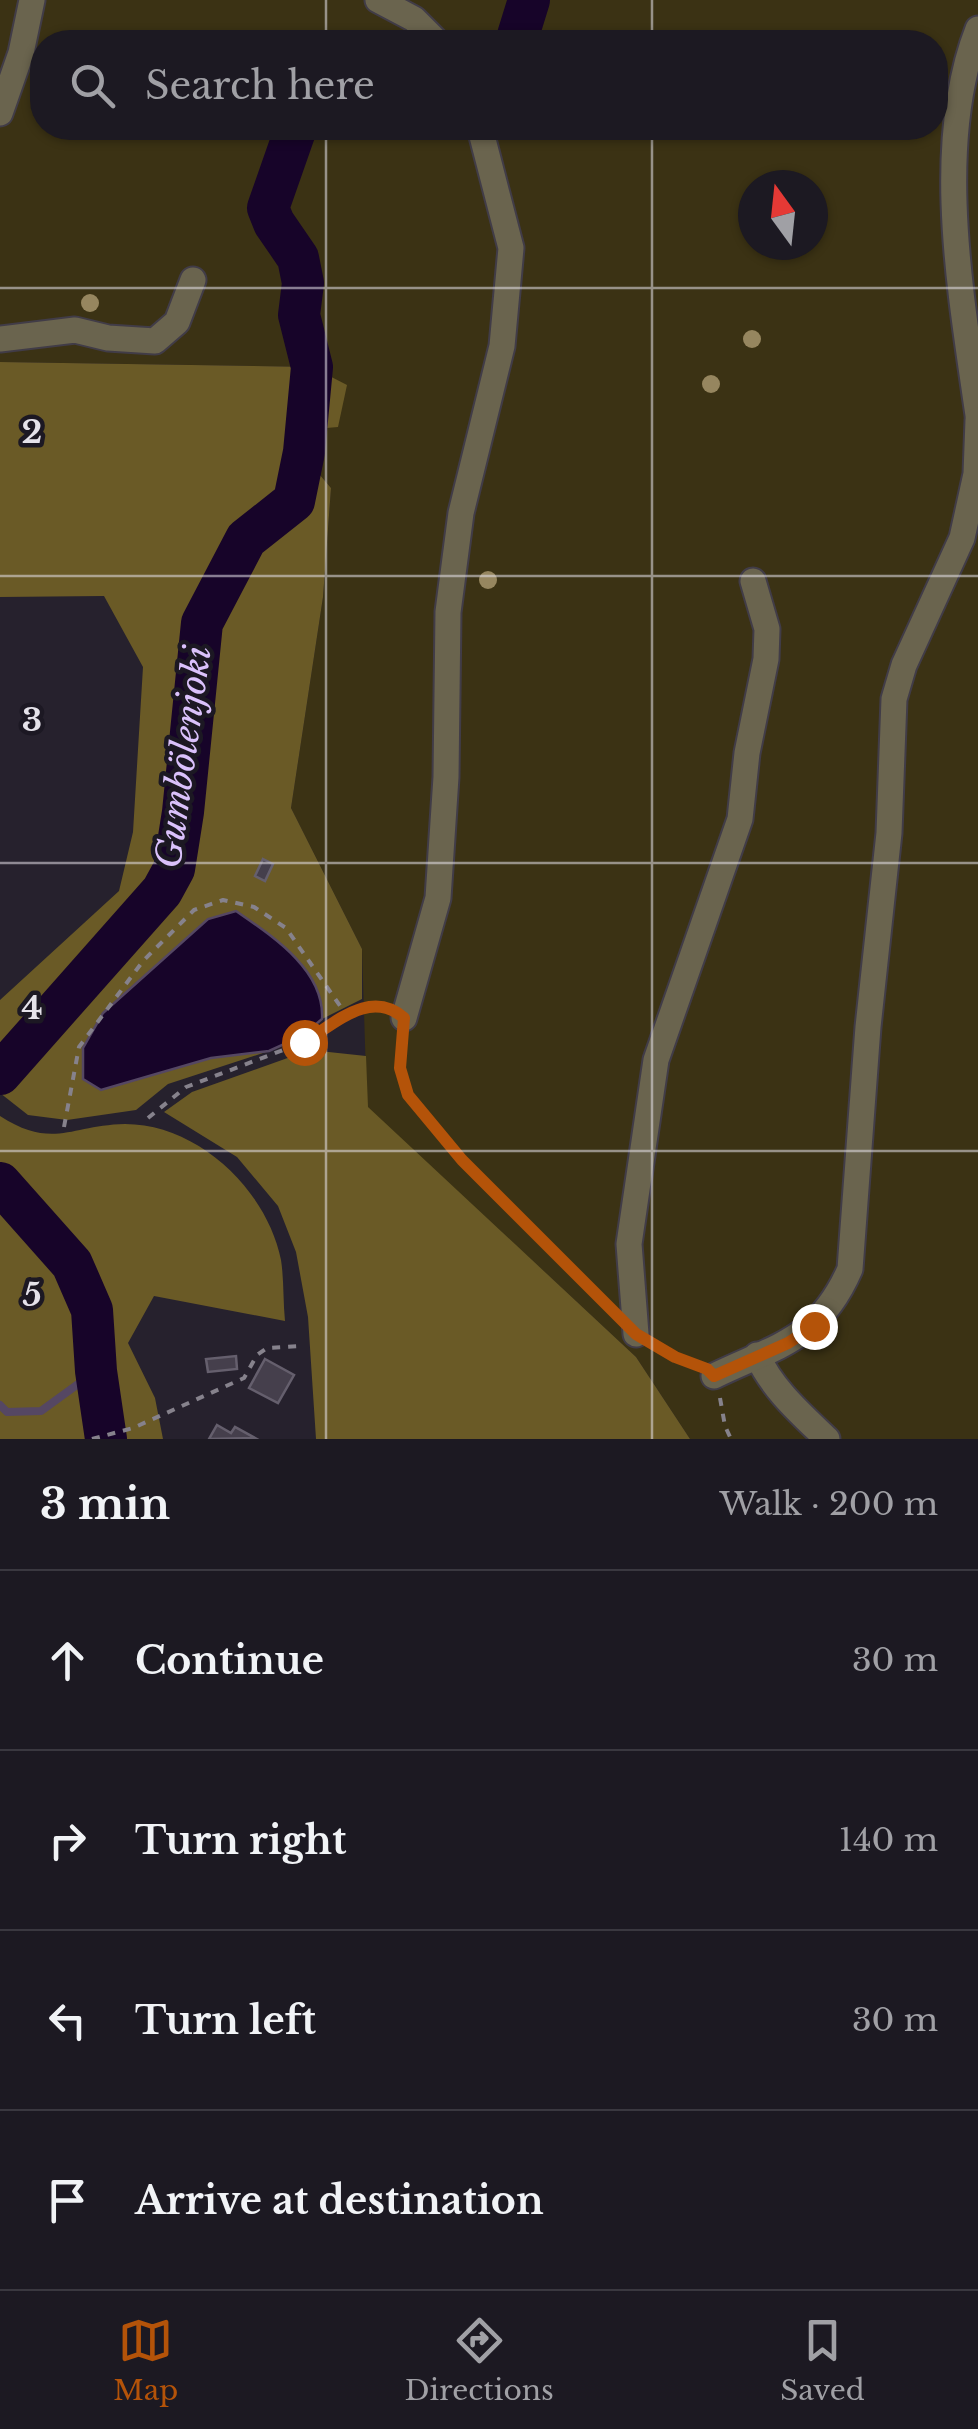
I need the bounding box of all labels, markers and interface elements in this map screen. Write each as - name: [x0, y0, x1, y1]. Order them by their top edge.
- search box: [30, 30, 948, 140]
- icon: search: [65, 58, 120, 113]
- text: Search here: [145, 62, 375, 109]
- north arrow: [738, 170, 828, 260]
- text: 2: [22, 412, 42, 452]
- water label: Gumbölenjoki: [146, 643, 220, 871]
- text: 3: [22, 700, 42, 740]
- text: 4: [21, 988, 43, 1028]
- route start: [282, 1020, 328, 1066]
- text: 5: [22, 1275, 42, 1315]
- route end: [792, 1304, 838, 1350]
- text: 3 min: [40, 1478, 170, 1530]
- text: Walk · 200 m: [719, 1484, 938, 1524]
- icon: ahead: [40, 1633, 95, 1688]
- text: Continue: [135, 1637, 324, 1684]
- text: 30 m: [852, 1640, 938, 1680]
- icon: right: [40, 1813, 95, 1868]
- text: Turn right: [135, 1817, 346, 1864]
- text: 140 m: [839, 1820, 938, 1860]
- icon: left: [40, 1993, 95, 2048]
- text: Turn left: [135, 1997, 316, 2044]
- text: 30 m: [852, 2000, 938, 2040]
- icon: arrive: [40, 2173, 95, 2228]
- text: Arrive at destination: [135, 2177, 544, 2224]
- tab: Map: [113, 2313, 178, 2408]
- tab: Directions: [405, 2313, 554, 2408]
- tab: Saved: [780, 2313, 865, 2408]

